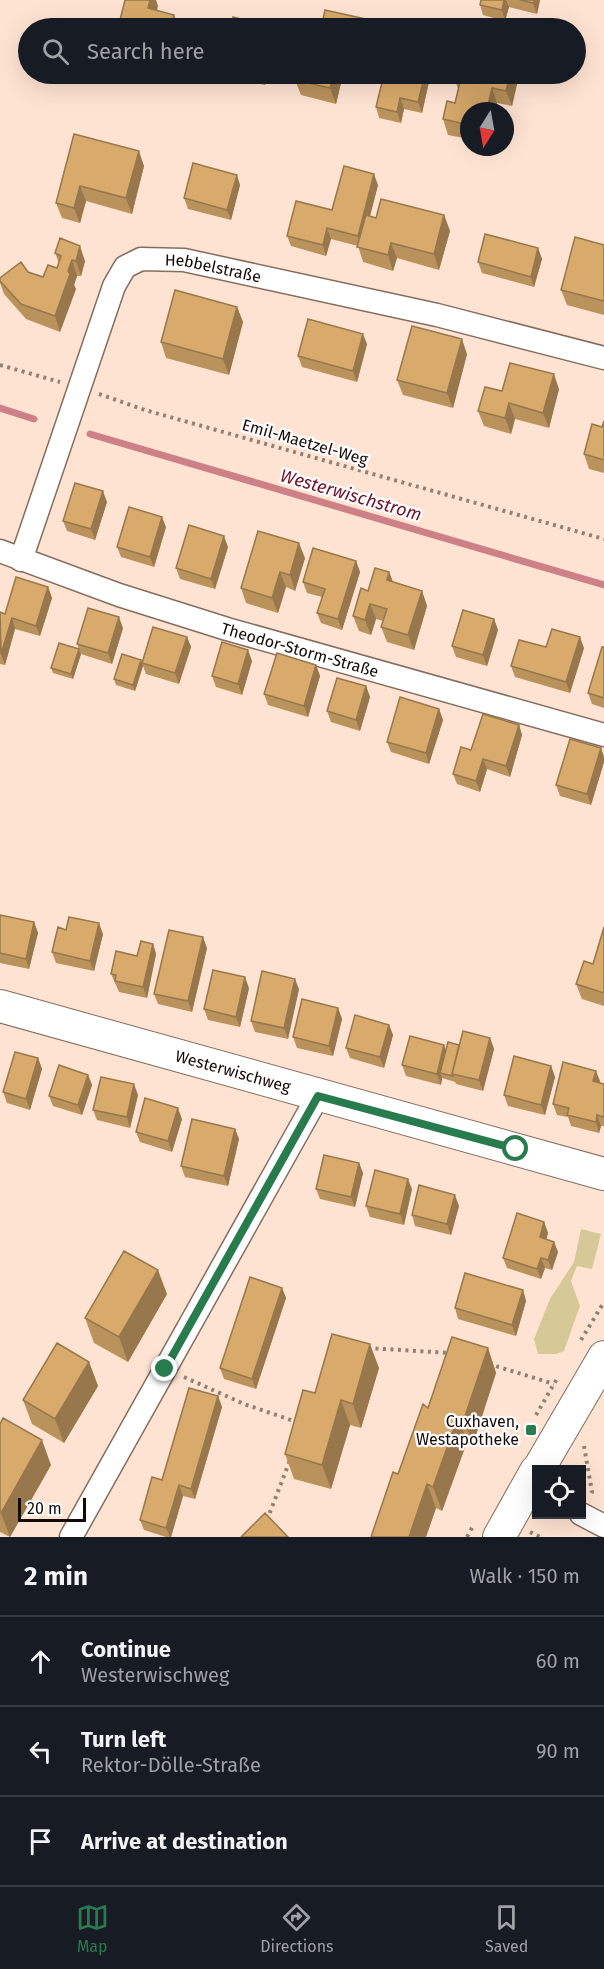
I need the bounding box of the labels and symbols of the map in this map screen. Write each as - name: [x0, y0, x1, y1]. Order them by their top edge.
- north arrow: [460, 102, 514, 156]
- street label: Hebbelstraße: [165, 250, 263, 286]
- street label: Emil-Maetzel-Weg: [240, 415, 371, 469]
- water label: Westerwischstrom: [278, 464, 424, 526]
- street label: Theodor-Storm-Straße: [219, 618, 381, 681]
- street label: Westerwischweg: [173, 1046, 294, 1096]
- route start: [502, 1135, 528, 1161]
- route end: [151, 1355, 177, 1381]
- place label: Cuxhaven, Westapotheke: [416, 1412, 519, 1449]
- marker: Cuxhaven, Westapotheke: [524, 1423, 538, 1437]
- scale bar: [18, 1495, 86, 1522]

